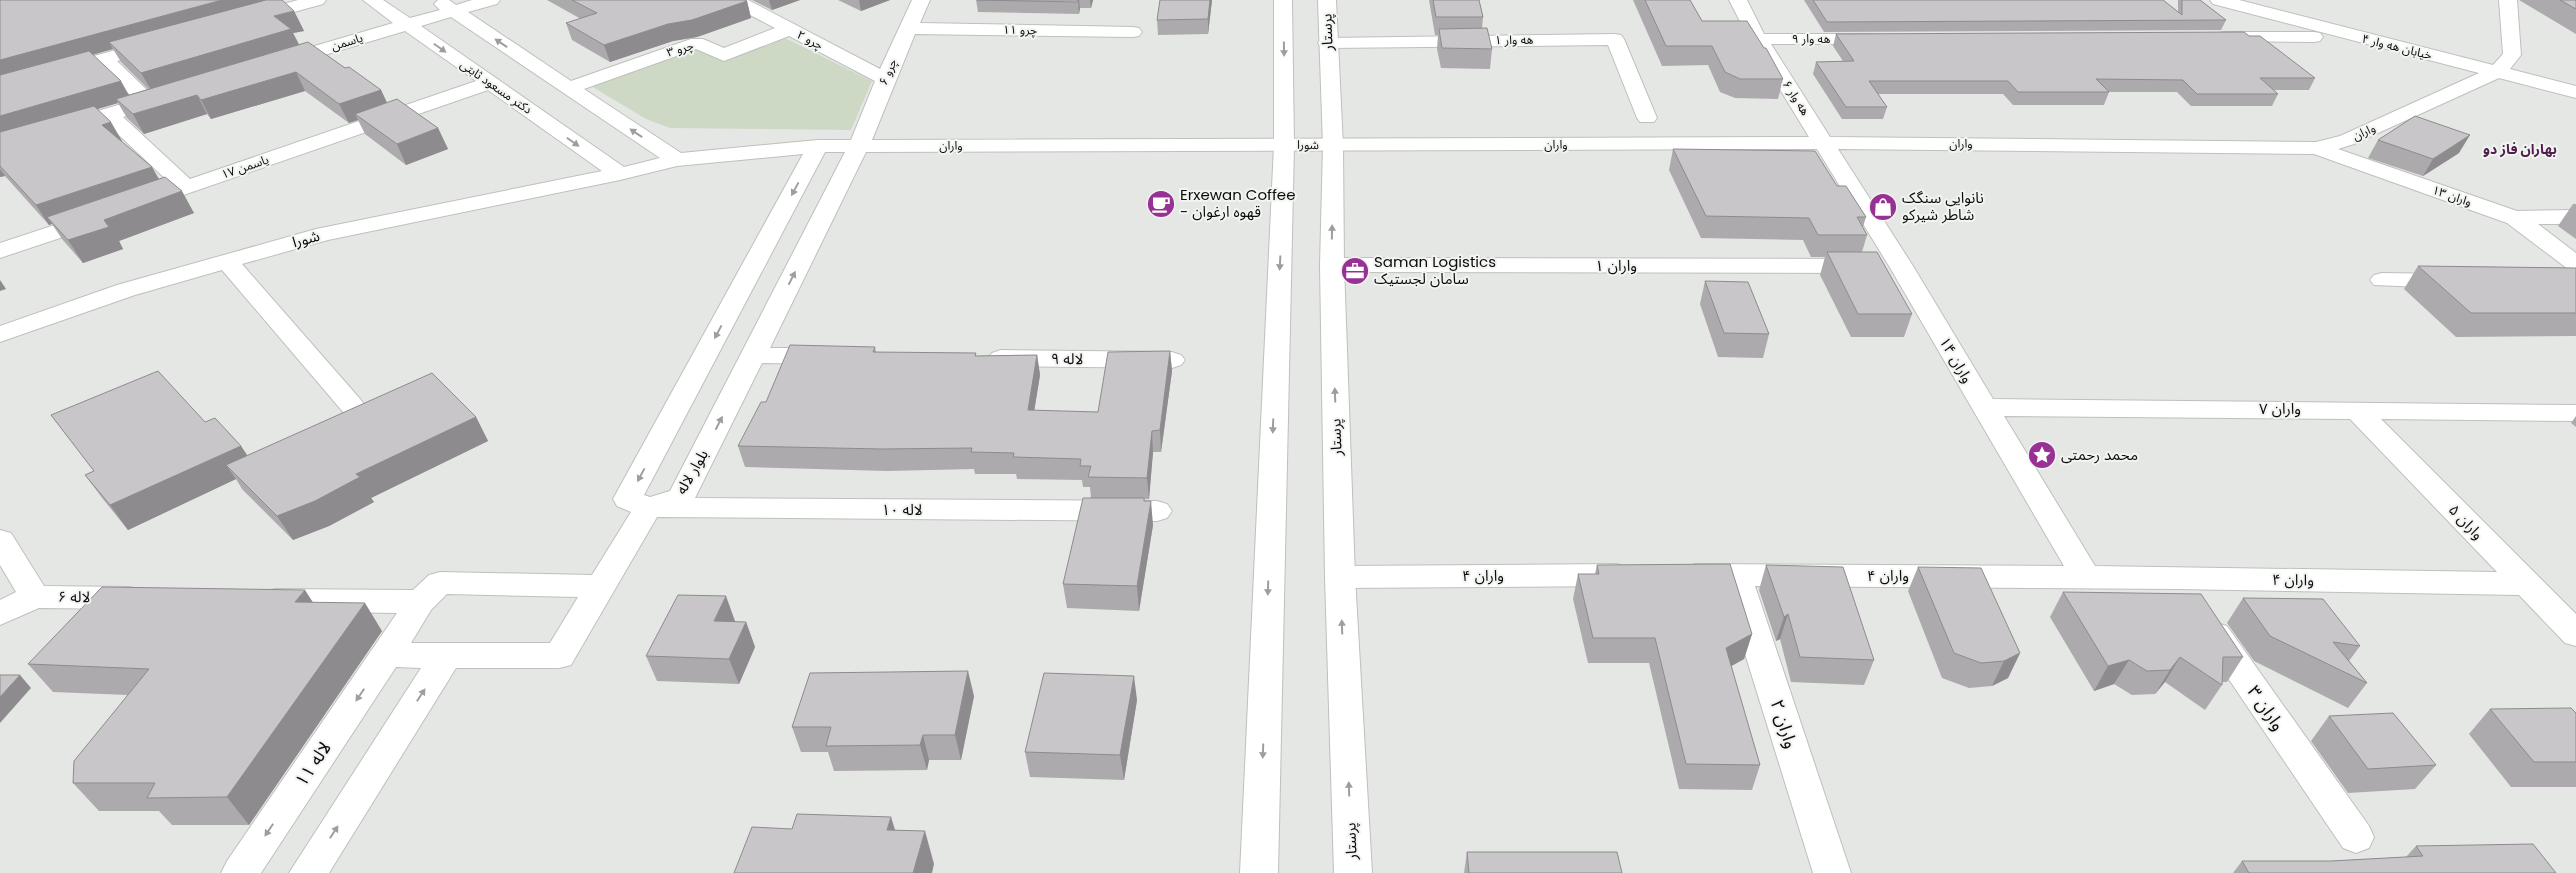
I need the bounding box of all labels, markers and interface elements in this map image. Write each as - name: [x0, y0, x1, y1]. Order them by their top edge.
- street label: پرستار: [1315, 13, 1338, 52]
- street label: چرو ۱۱: [1003, 21, 1037, 38]
- street label: چرو ۲: [794, 26, 826, 53]
- street label: یاسمن: [329, 29, 365, 54]
- street label: هه وار ۹: [1792, 30, 1830, 47]
- street label: خیابان هه وار ۴: [2360, 30, 2434, 63]
- street label: هه وار ۱: [1495, 31, 1534, 48]
- street label: چرو ۳: [664, 36, 695, 61]
- one-way arrow: [494, 38, 508, 48]
- one-way arrow: [1280, 41, 1288, 57]
- one-way arrow: [433, 43, 447, 53]
- street label: دکتر مسعود ثابتی: [457, 56, 536, 118]
- street label: چرو ۶: [874, 56, 901, 88]
- street label: هه وار ۶: [1779, 77, 1814, 119]
- street label: واران: [2350, 119, 2378, 144]
- one-way arrow: [630, 128, 643, 138]
- street label: واران: [1949, 135, 1973, 152]
- street label: شورا: [1297, 136, 1319, 153]
- street label: واران: [1544, 136, 1568, 153]
- one-way arrow: [566, 137, 580, 147]
- street label: واران: [939, 137, 963, 154]
- district label: بهاران فاز دو: [2483, 139, 2557, 159]
- street label: یاسمن ۱۷: [219, 150, 271, 183]
- street label: واران ۱۳: [2430, 181, 2474, 210]
- one-way arrow: [790, 182, 799, 195]
- place label: Erxewan Coffee - قهوه ارغوان: [1180, 184, 1295, 222]
- place label: نانوایی سنگک شاطر شیرکو: [1902, 187, 1984, 225]
- cafe icon: Erxewan Coffee - قهوه ارغوان: [1146, 189, 1176, 219]
- shop icon: نانوایی سنگک شاطر شیرکو: [1868, 192, 1898, 222]
- one-way arrow: [1328, 224, 1336, 240]
- street label: شورا: [290, 225, 322, 252]
- place label: Saman Logistics سامان لجستیک: [1374, 251, 1496, 289]
- street label: واران ۱: [1595, 255, 1637, 276]
- one-way arrow: [1276, 256, 1284, 272]
- office icon: Saman Logistics سامان لجستیک: [1340, 256, 1370, 286]
- one-way arrow: [788, 271, 796, 285]
- one-way arrow: [713, 325, 722, 338]
- street label: واران ۱۴: [1935, 333, 1978, 387]
- street label: لاله ۹: [1051, 348, 1083, 369]
- one-way arrow: [1331, 386, 1339, 402]
- street label: واران ۷: [2259, 398, 2301, 419]
- one-way arrow: [715, 416, 723, 430]
- one-way arrow: [1269, 418, 1277, 434]
- street label: پرستار: [1324, 418, 1347, 457]
- place icon: محمد رحمتی: [2027, 440, 2057, 470]
- place label: محمد رحمتی: [2061, 444, 2138, 465]
- street label: بلوار لاله: [670, 445, 713, 498]
- one-way arrow: [636, 468, 645, 481]
- street label: لاله ۱۰: [881, 499, 923, 520]
- street label: واران ۵: [2444, 499, 2488, 544]
- street label: واران ۴: [1462, 565, 1504, 586]
- street label: واران ۴: [1867, 565, 1909, 586]
- street label: واران ۴: [2272, 569, 2314, 590]
- one-way arrow: [1263, 580, 1271, 596]
- street label: لاله ۶: [58, 586, 90, 607]
- one-way arrow: [1338, 619, 1346, 635]
- street label: واران ۳: [2242, 680, 2291, 735]
- one-way arrow: [417, 688, 426, 702]
- one-way arrow: [355, 689, 365, 702]
- street label: واران ۲: [1765, 696, 1804, 752]
- street label: لاله ۱۱: [288, 736, 337, 791]
- one-way arrow: [1259, 743, 1267, 759]
- one-way arrow: [1345, 781, 1353, 797]
- street label: پرستار: [1339, 822, 1362, 861]
- one-way arrow: [264, 823, 274, 837]
- one-way arrow: [329, 825, 339, 839]

